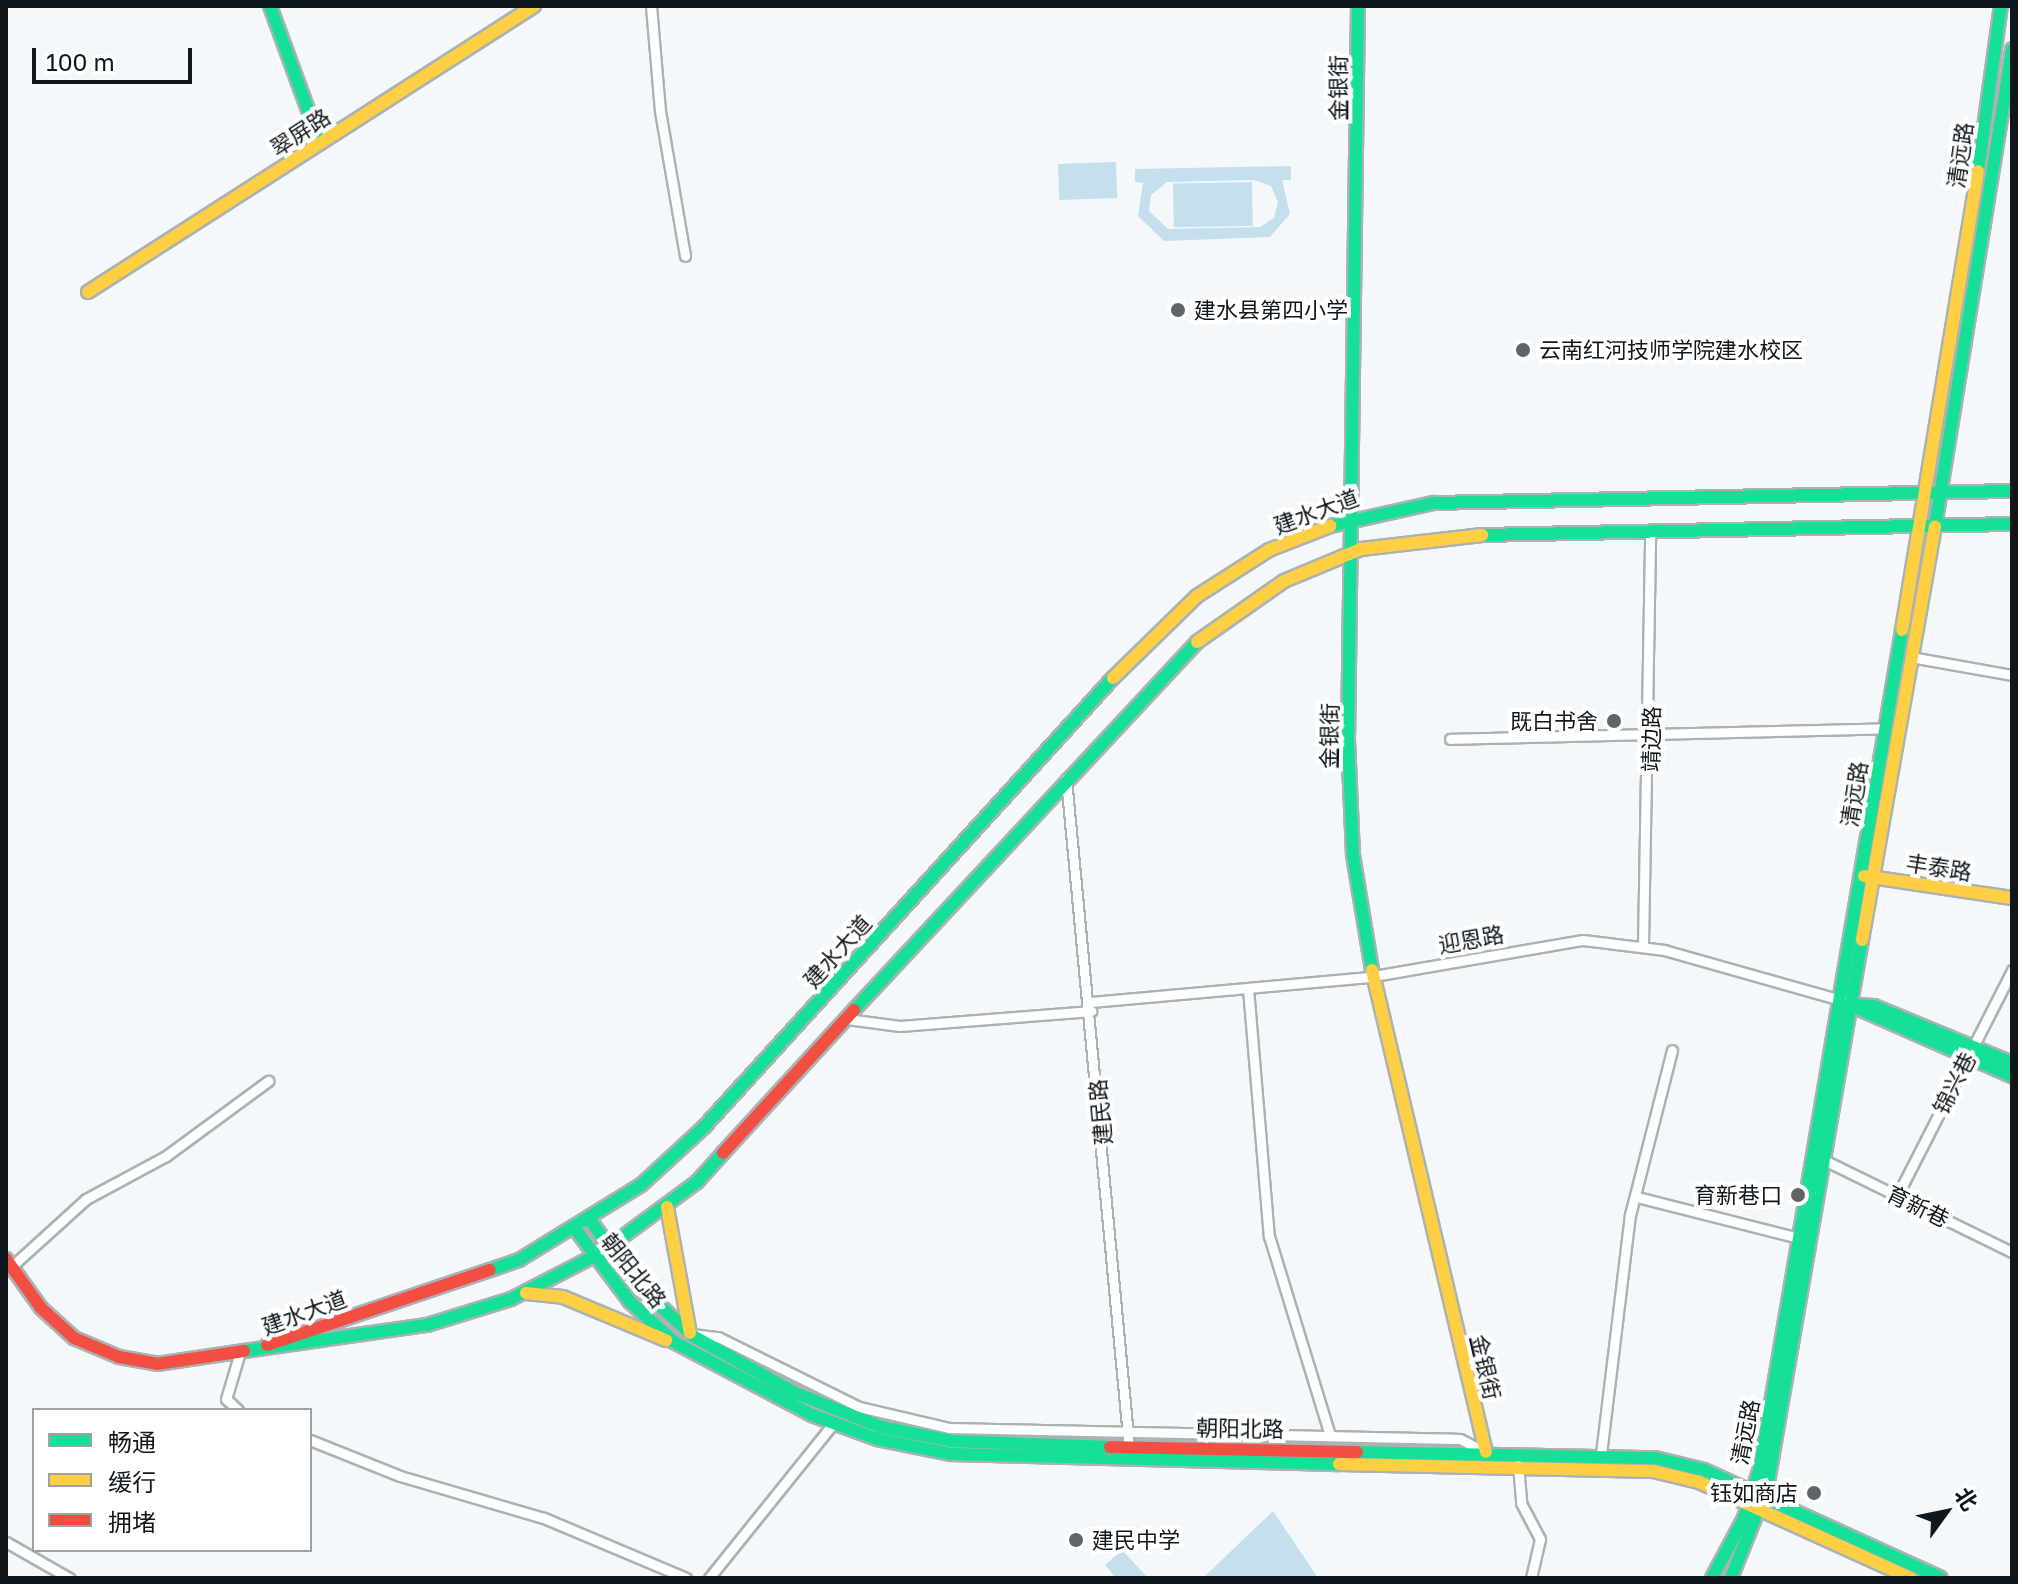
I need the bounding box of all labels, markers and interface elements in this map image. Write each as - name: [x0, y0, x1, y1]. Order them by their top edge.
- scale bar: [36, 32, 196, 82]
- text: 100 m: [46, 47, 115, 76]
- street label: 金银街: [1325, 55, 1351, 121]
- street label: 翠屏路: [265, 103, 335, 161]
- street label: 清远路: [1942, 120, 1978, 190]
- place label: 建水县第四小学: [1194, 297, 1348, 323]
- marker: 建水县第四小学: [1169, 301, 1187, 319]
- place label: 云南红河技师学院建水校区: [1539, 337, 1803, 363]
- marker: 云南红河技师学院建水校区: [1514, 341, 1532, 359]
- street label: 建水大道: [1270, 484, 1362, 538]
- street label: 金银街: [1315, 703, 1343, 769]
- street label: 靖边路: [1637, 706, 1665, 772]
- place label: 既白书舍: [1510, 708, 1598, 734]
- marker: 既白书舍: [1605, 712, 1623, 730]
- street label: 清远路: [1836, 759, 1872, 829]
- street label: 丰泰路: [1904, 849, 1974, 885]
- street label: 建水大道: [798, 909, 876, 993]
- street label: 迎恩路: [1436, 920, 1506, 958]
- street label: 锦兴巷: [1927, 1048, 1981, 1118]
- street label: 建民路: [1084, 1078, 1116, 1146]
- street label: 育新巷: [1883, 1180, 1953, 1232]
- place label: 育新巷口: [1694, 1182, 1782, 1208]
- marker: 育新巷口: [1789, 1186, 1807, 1204]
- street label: 朝阳北路: [596, 1227, 672, 1313]
- street label: 建水大道: [258, 1285, 350, 1339]
- street label: 金银街: [1466, 1332, 1506, 1402]
- street label: 清远路: [1726, 1397, 1764, 1467]
- legend: [32, 1408, 312, 1552]
- street label: 朝阳北路: [1196, 1414, 1284, 1442]
- text: 畅通: [108, 1427, 156, 1456]
- text: 缓行: [108, 1467, 156, 1496]
- north arrow: [1906, 1472, 1986, 1552]
- place label: 钰如商店: [1710, 1480, 1798, 1506]
- text: 北: [1949, 1482, 1984, 1515]
- marker: 钰如商店: [1805, 1484, 1823, 1502]
- text: 拥堵: [108, 1507, 156, 1536]
- place label: 建民中学: [1092, 1527, 1180, 1553]
- marker: 建民中学: [1067, 1531, 1085, 1549]

